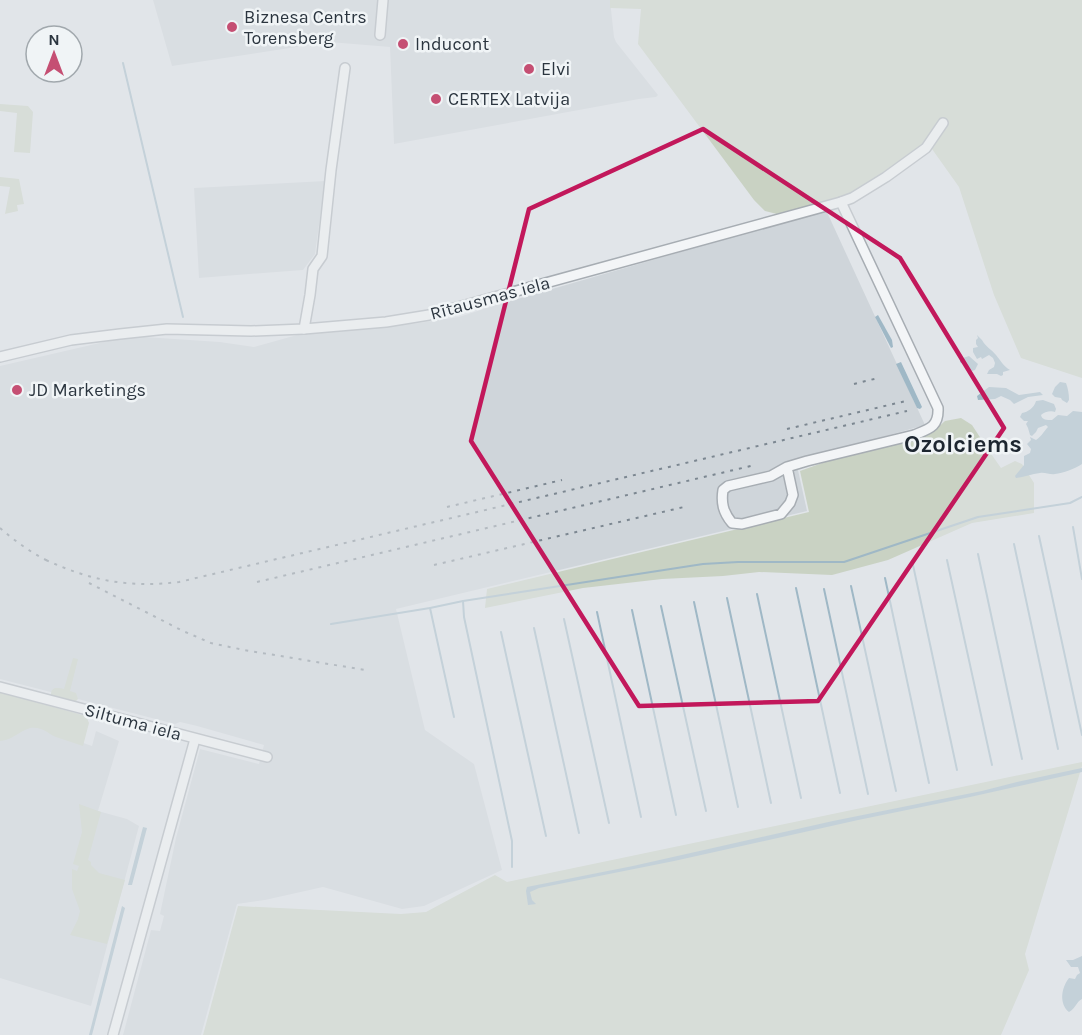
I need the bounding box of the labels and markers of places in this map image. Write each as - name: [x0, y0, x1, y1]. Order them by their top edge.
- place label: Biznesa Centrs Torensberg: [244, 6, 367, 49]
- marker: Biznesa Centrs Torensberg: [225, 20, 239, 34]
- place label: Inducont: [415, 33, 489, 55]
- marker: Inducont: [396, 37, 410, 51]
- place label: Elvi: [541, 58, 571, 80]
- marker: Elvi: [522, 62, 536, 76]
- place label: CERTEX Latvija: [448, 88, 570, 110]
- marker: CERTEX Latvija: [429, 92, 443, 106]
- place label: JD Marketings: [29, 379, 146, 401]
- marker: JD Marketings: [10, 383, 24, 397]

